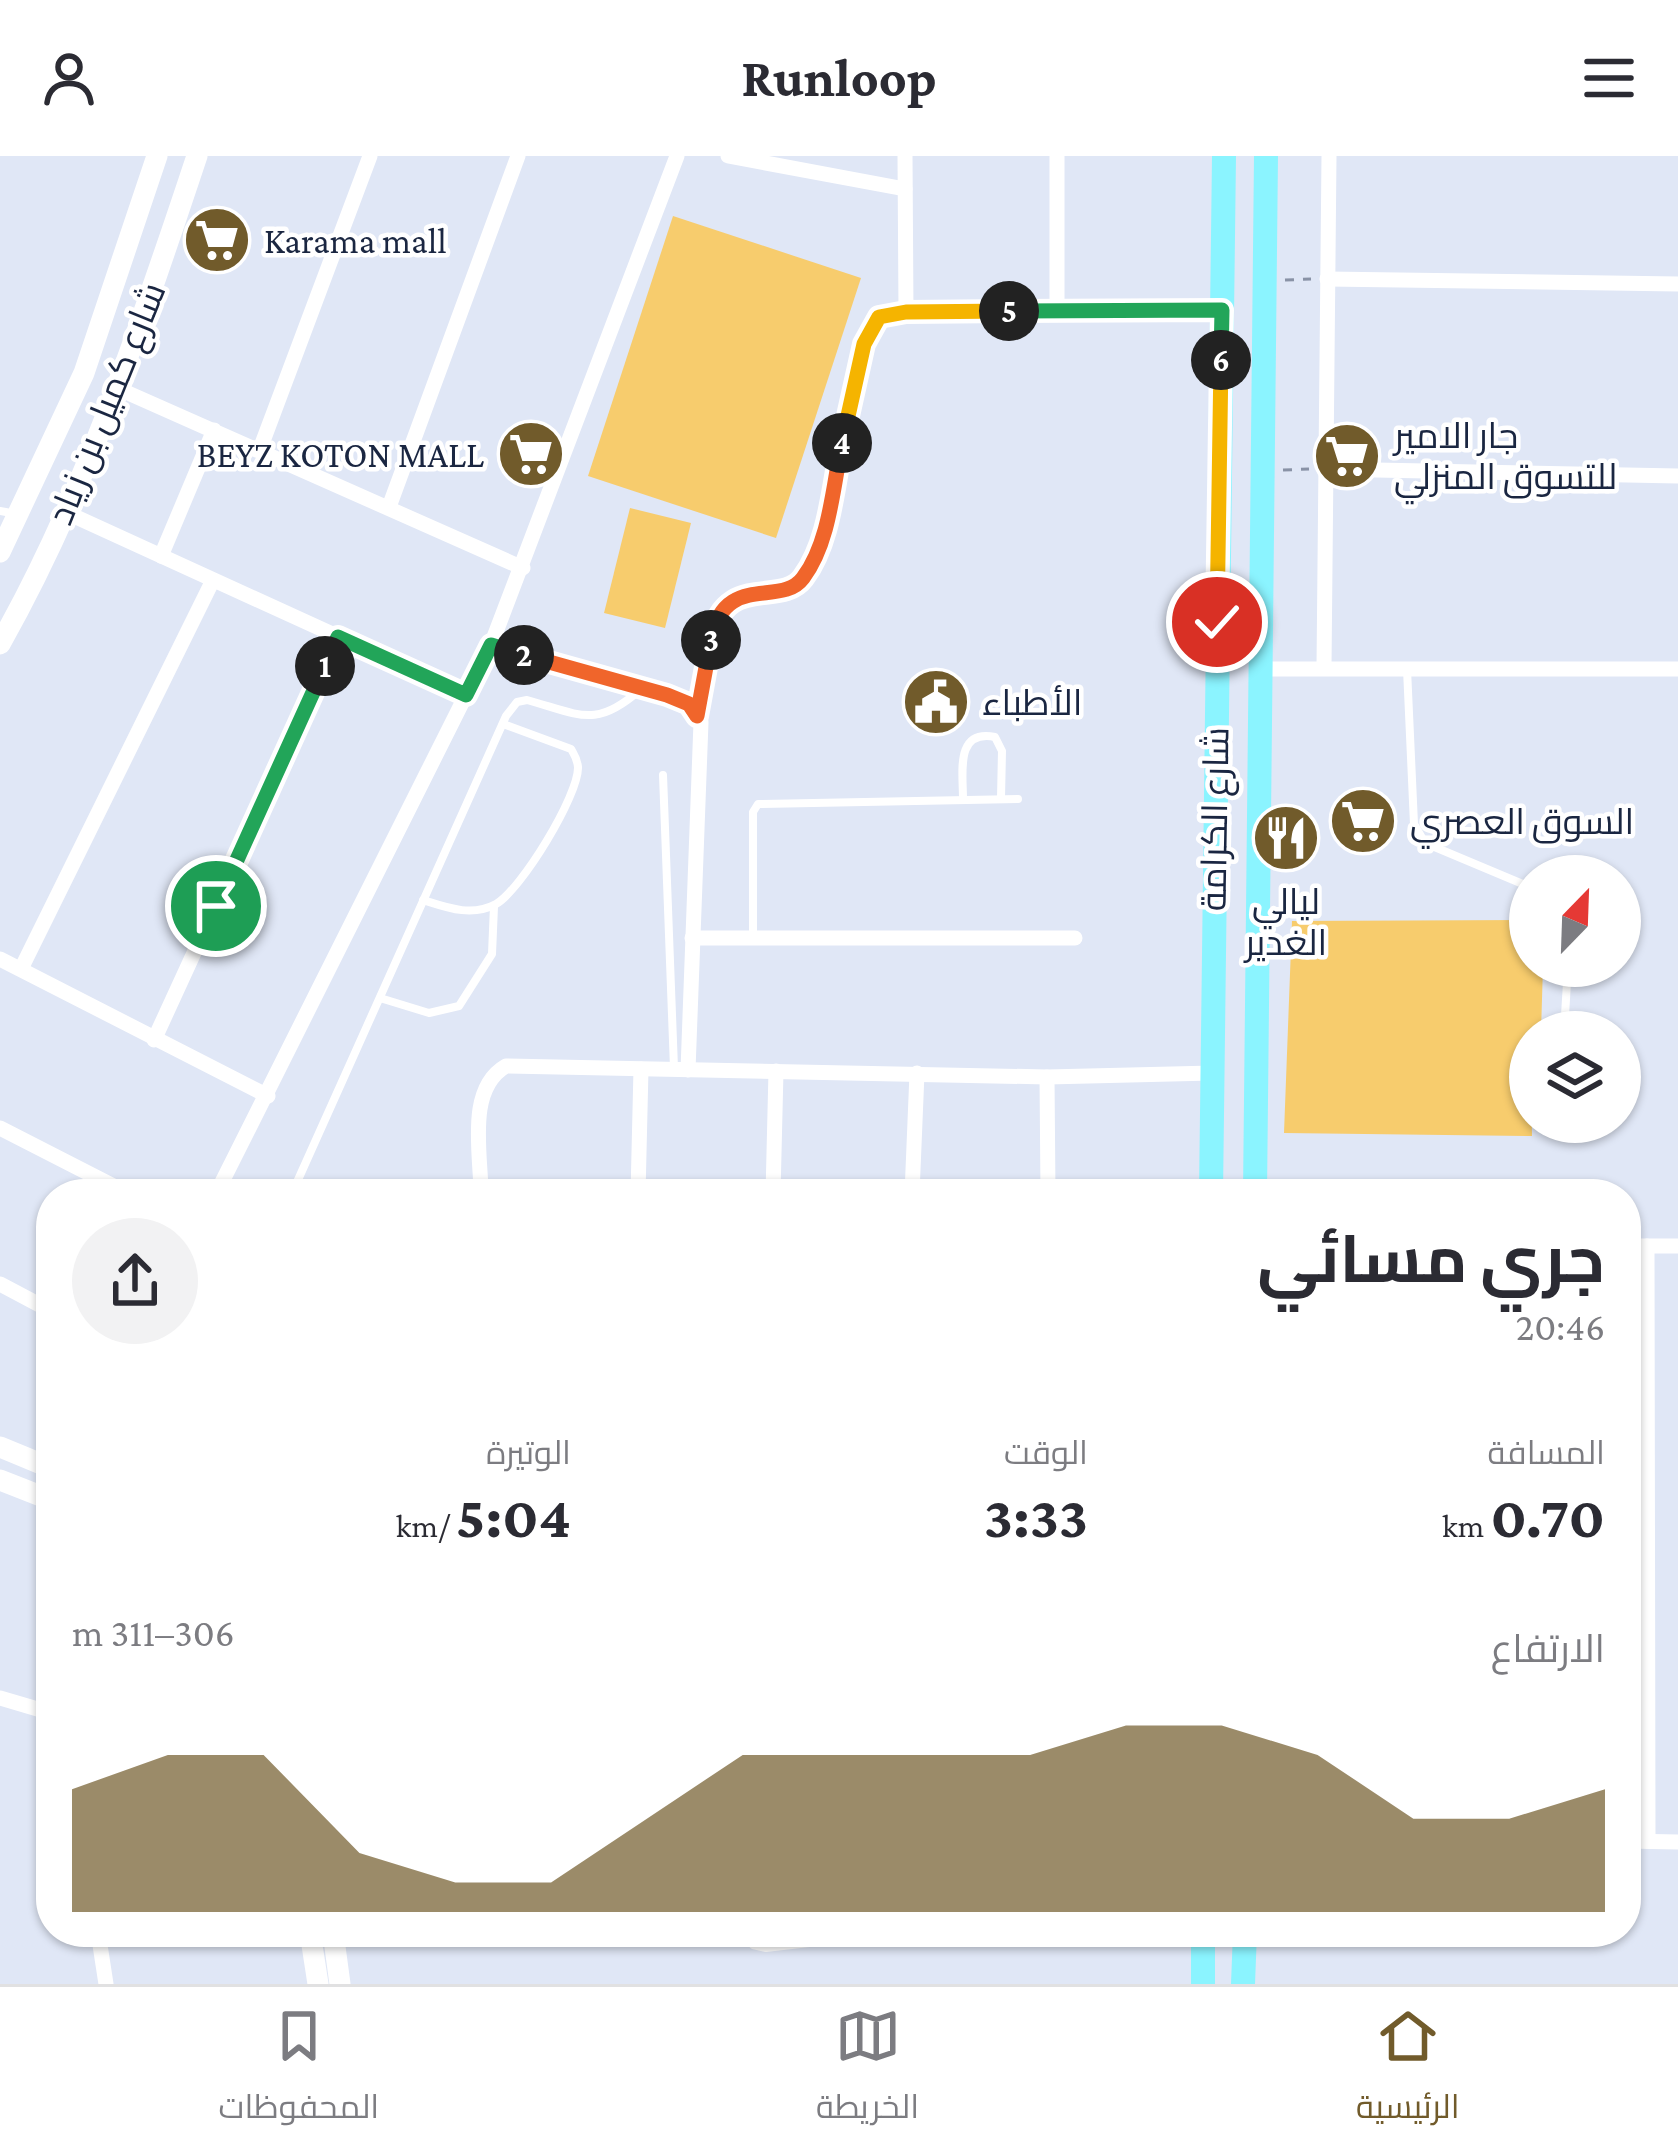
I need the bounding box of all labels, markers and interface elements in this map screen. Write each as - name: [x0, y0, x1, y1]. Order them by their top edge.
- icon: person: [36, 45, 102, 111]
- icon: menu: [1576, 45, 1642, 111]
- text: Runloop: [741, 48, 937, 108]
- supermarket icon: Karama mall: [182, 205, 252, 275]
- place label: Karama mall: [264, 221, 447, 261]
- street label: شارع كميل بن زياد: [40, 277, 177, 532]
- pin: 5: [979, 281, 1039, 341]
- text: 5: [1001, 292, 1017, 329]
- pin: 6: [1191, 330, 1251, 390]
- text: 6: [1212, 341, 1230, 378]
- pin: 4: [812, 413, 872, 473]
- place label: جار الامير للتسوق المنزلي: [1392, 416, 1617, 505]
- supermarket icon: BEYZ KOTON MALL: [496, 419, 566, 489]
- supermarket icon: جار الامير للتسوق المنزلي: [1312, 421, 1382, 491]
- text: 4: [833, 424, 851, 461]
- place label: BEYZ KOTON MALL: [197, 435, 484, 475]
- pin: [1166, 571, 1268, 673]
- icon: check: [1184, 589, 1250, 655]
- pin: 3: [681, 610, 741, 670]
- text: 3: [703, 621, 719, 658]
- pin: 2: [494, 625, 554, 685]
- pin: 1: [295, 636, 355, 696]
- text: 2: [516, 636, 532, 673]
- text: 1: [319, 647, 331, 684]
- public building icon: الأطباء: [901, 667, 971, 737]
- place label: الأطباء: [982, 683, 1082, 723]
- street label: شارع الكرامة: [1193, 727, 1241, 912]
- supermarket icon: السوق العصري: [1328, 786, 1398, 856]
- place label: السوق العصري: [1410, 802, 1634, 849]
- restaurant icon: ليالي الغدير: [1251, 803, 1321, 873]
- pin: [165, 855, 267, 957]
- north arrow: [1509, 855, 1641, 987]
- map controls: [1509, 855, 1641, 1143]
- icon: arrive: [183, 873, 249, 939]
- place label: ليالي الغدير: [1243, 882, 1327, 963]
- button: layers: [1509, 1011, 1641, 1143]
- button: share: [72, 1218, 198, 1344]
- text: جري مسائي: [1257, 1223, 1605, 1296]
- text: 20:46: [1516, 1305, 1605, 1348]
- text: الوتيرة: [486, 1434, 571, 1471]
- text: الوقت: [1004, 1434, 1088, 1471]
- text: المسافة: [1488, 1434, 1605, 1471]
- text: 5:04: [456, 1483, 571, 1550]
- text: 3:33: [984, 1483, 1088, 1550]
- text: 0.70: [1490, 1483, 1605, 1550]
- text: /km: [396, 1507, 456, 1544]
- text: km: [1442, 1507, 1490, 1544]
- text: 306–311 m: [72, 1611, 235, 1654]
- text: الارتفاع: [1491, 1627, 1605, 1670]
- tab: المحفوظات: [219, 2003, 379, 2137]
- tab: الخريطة: [816, 2003, 919, 2137]
- tab: الرئيسية: [1356, 2003, 1460, 2137]

